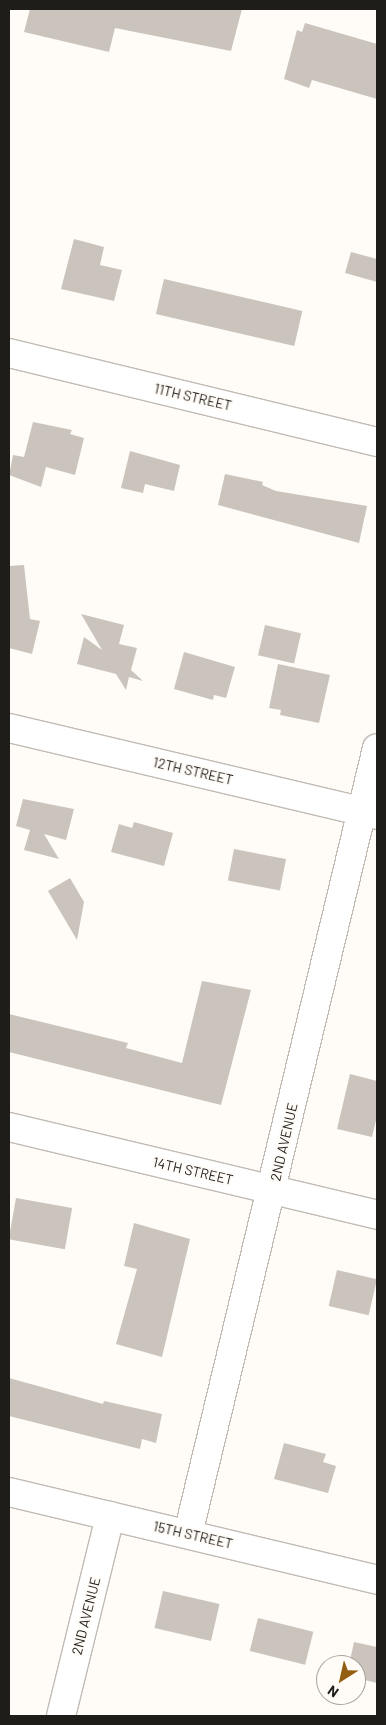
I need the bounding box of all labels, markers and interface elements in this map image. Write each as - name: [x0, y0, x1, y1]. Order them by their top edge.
- street label: 11TH STREET: [153, 380, 233, 414]
- street label: 12TH STREET: [151, 754, 235, 788]
- street label: 2ND AVENUE: [267, 1101, 301, 1183]
- street label: 14TH STREET: [151, 1154, 235, 1188]
- street label: 15TH STREET: [151, 1518, 235, 1552]
- street label: 2ND AVENUE: [68, 1575, 104, 1657]
- north arrow: [316, 1655, 366, 1705]
- text: N: [324, 1682, 341, 1702]

